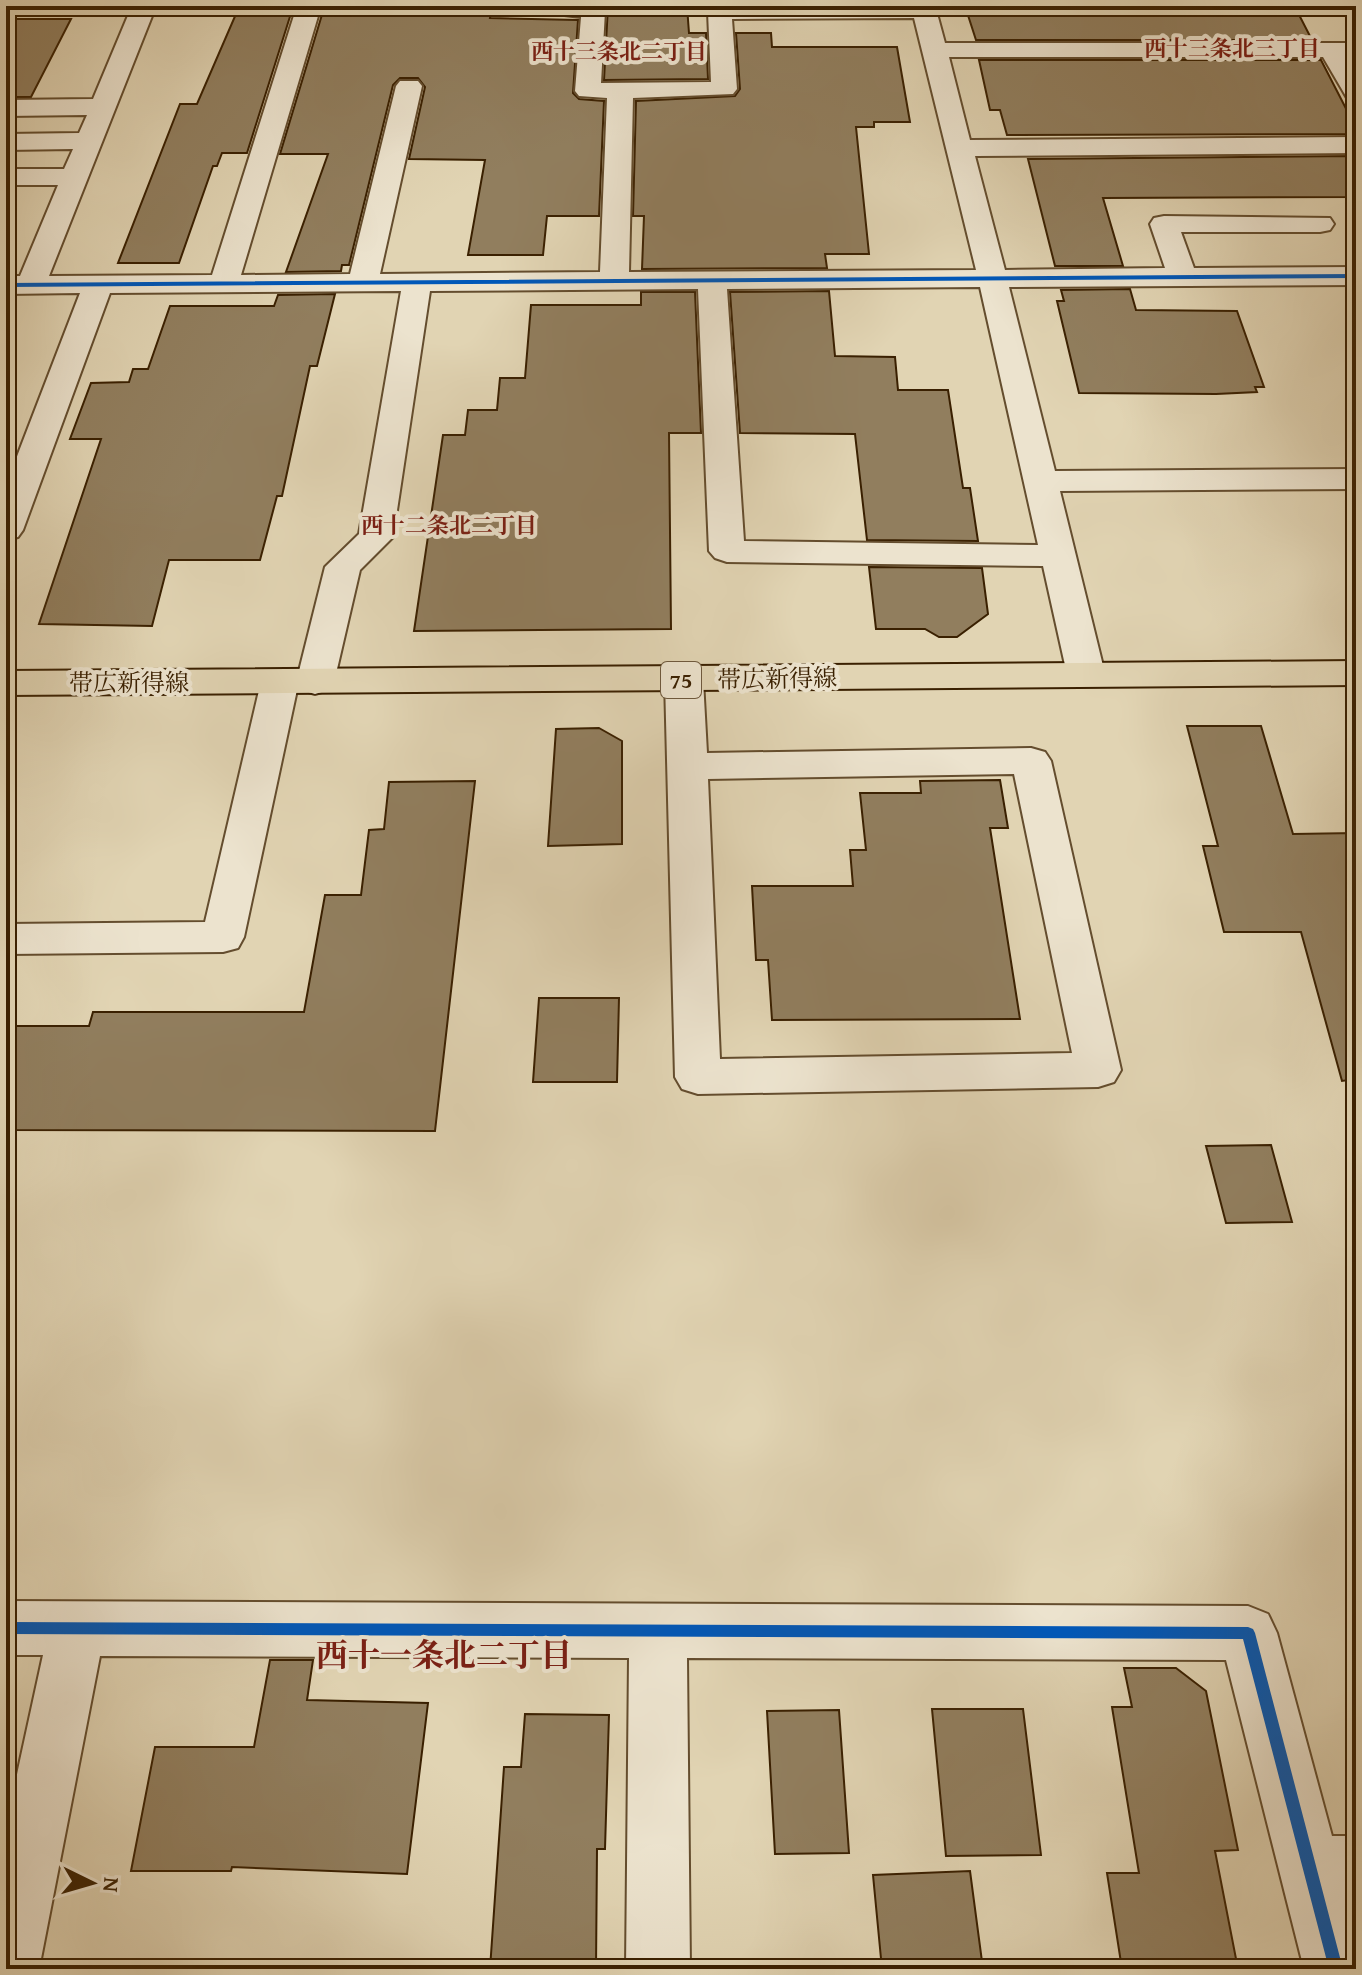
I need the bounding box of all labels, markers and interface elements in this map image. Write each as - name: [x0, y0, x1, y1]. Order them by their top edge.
- district label: 西十三条北三丁目: [1144, 32, 1320, 64]
- district label: 西十三条北二丁目: [531, 35, 707, 67]
- district label: 西十二条北二丁目: [361, 509, 537, 541]
- street label: 帯広新得線: [717, 660, 837, 697]
- road number: 75: [661, 662, 701, 698]
- street label: 帯広新得線: [69, 665, 189, 700]
- district label: 西十一条北二丁目: [316, 1631, 572, 1678]
- north arrow: [52, 1843, 132, 1923]
- text: N: [95, 1876, 129, 1894]

